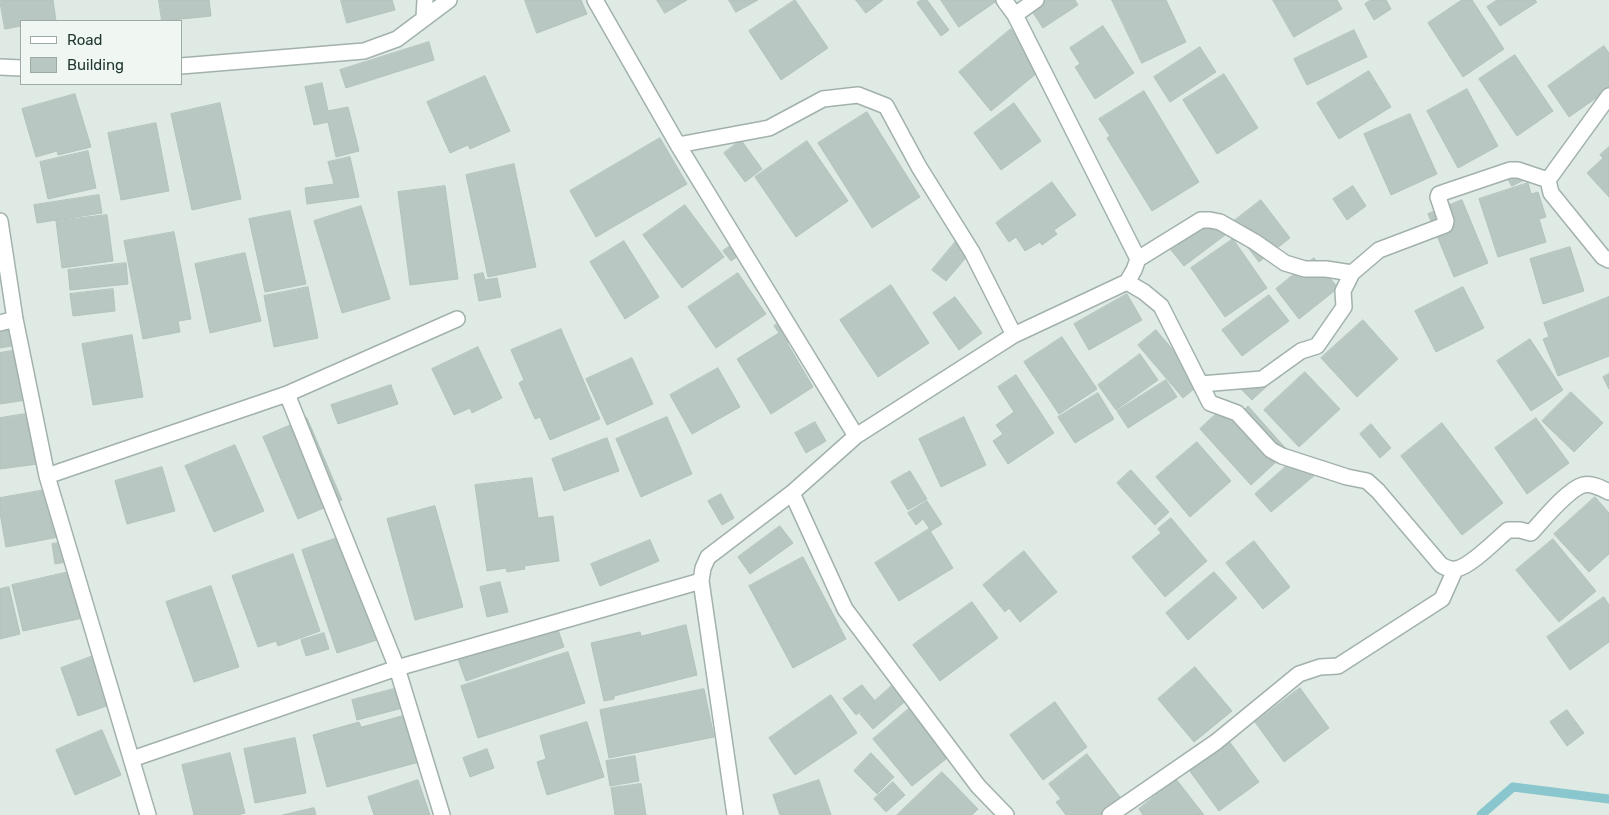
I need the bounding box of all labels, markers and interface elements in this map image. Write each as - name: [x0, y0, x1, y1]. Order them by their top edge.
- legend: [20, 20, 182, 85]
- text: Road: [67, 31, 103, 49]
- text: Building: [67, 56, 124, 74]

